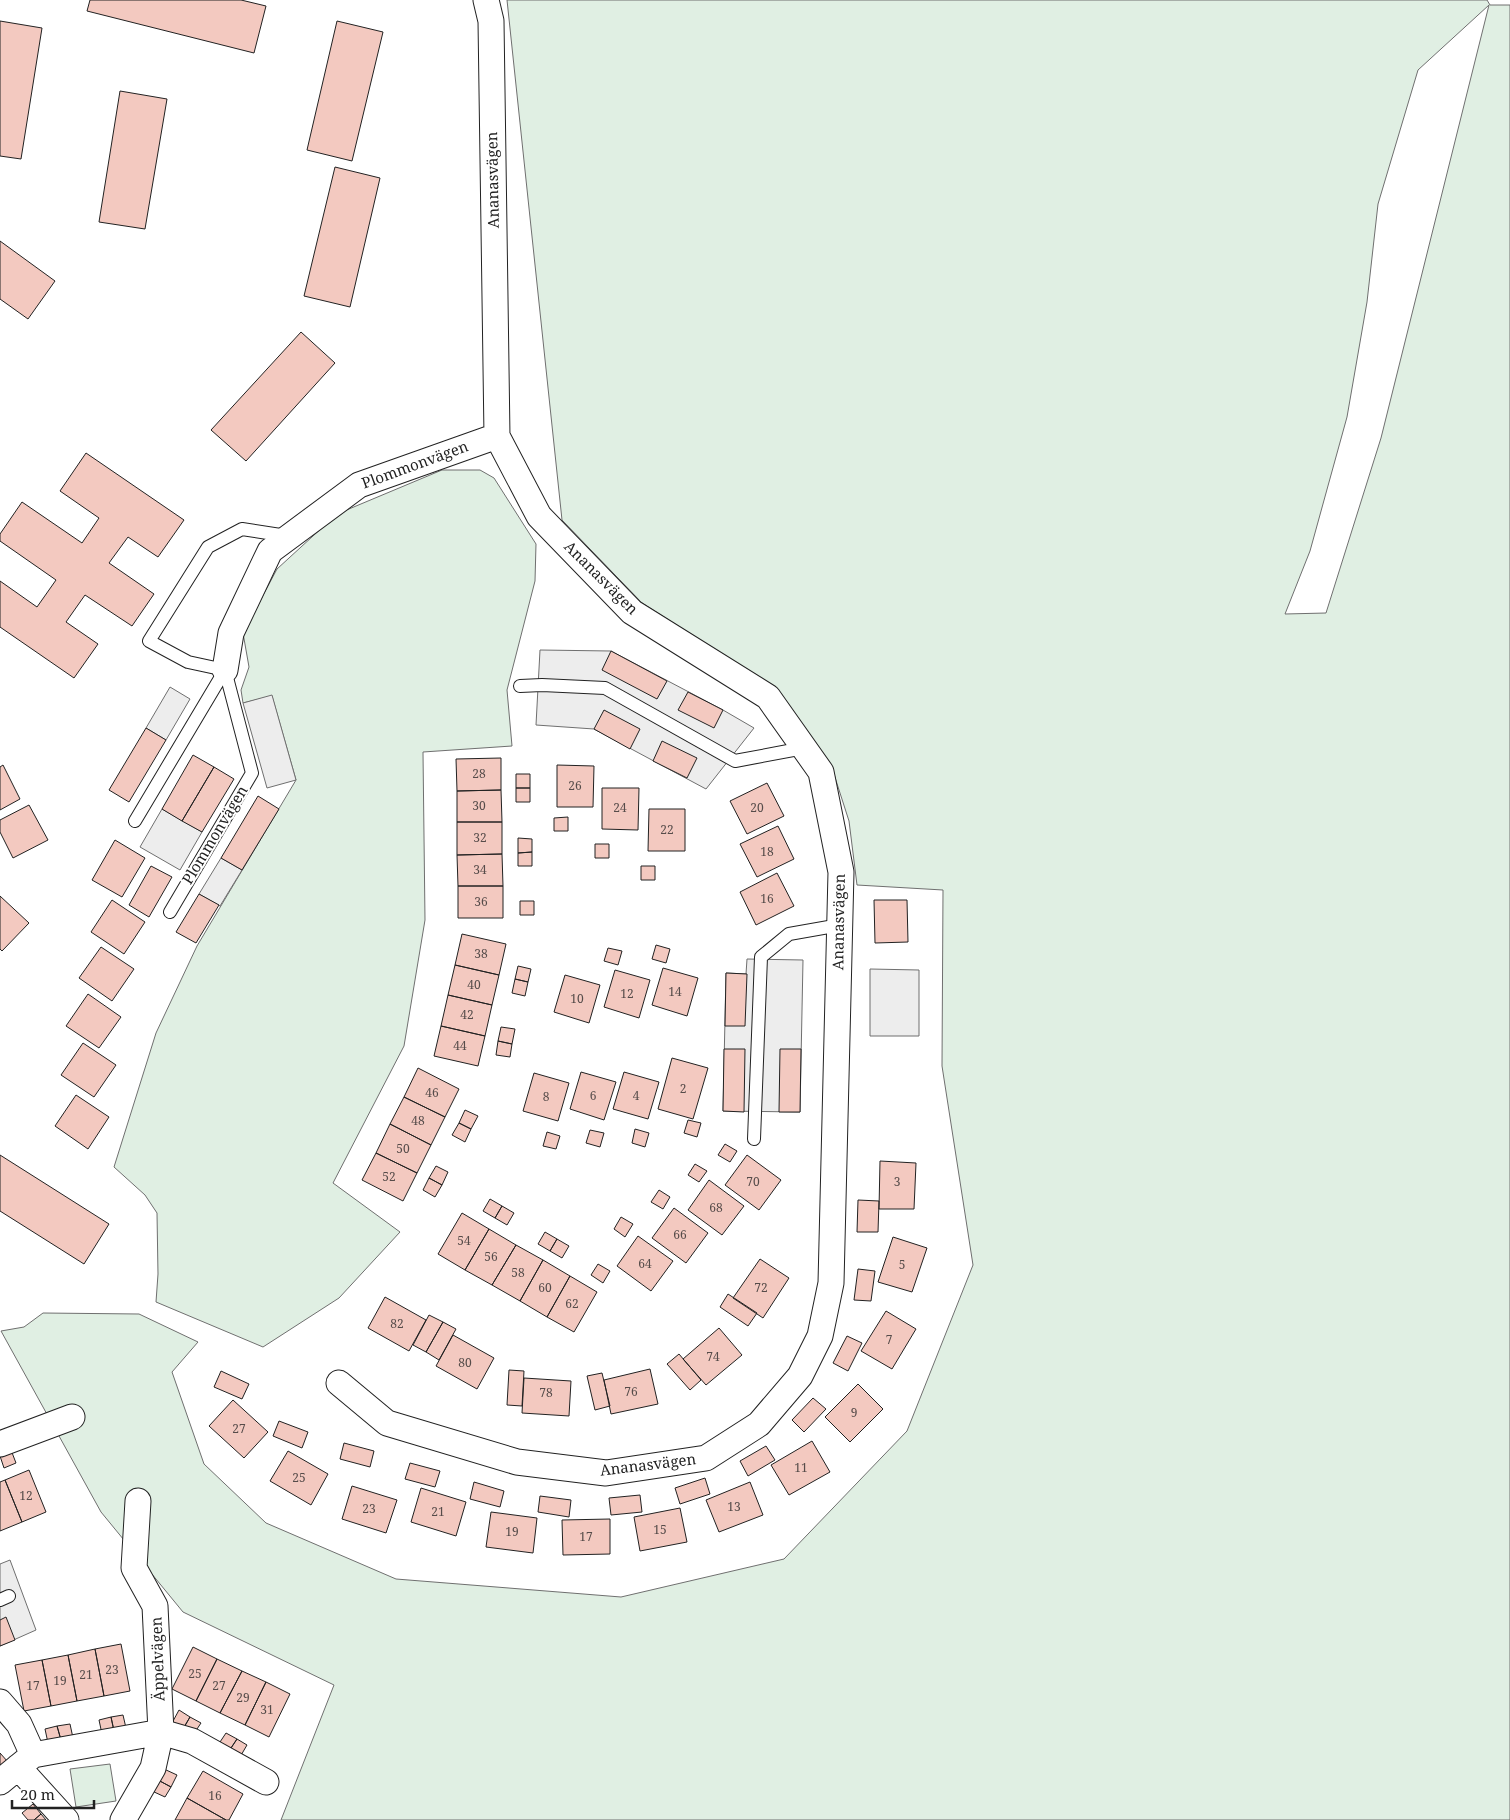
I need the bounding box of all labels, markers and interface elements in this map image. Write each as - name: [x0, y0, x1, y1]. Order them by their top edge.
- street label: Ananasvägen: [481, 131, 503, 228]
- street label: Plommonvägen: [359, 435, 471, 493]
- street label: Ananasvägen: [561, 536, 643, 619]
- house number: 28: [472, 765, 486, 782]
- house number: 26: [568, 777, 582, 794]
- street label: Plommonvägen: [177, 781, 252, 888]
- house number: 30: [472, 797, 486, 814]
- house number: 24: [613, 799, 627, 816]
- house number: 20: [750, 799, 764, 816]
- house number: 22: [660, 821, 674, 838]
- house number: 32: [473, 829, 487, 846]
- house number: 18: [760, 843, 774, 860]
- house number: 34: [473, 861, 487, 878]
- street label: Ananasvägen: [827, 873, 849, 970]
- house number: 16: [760, 890, 774, 907]
- house number: 36: [474, 893, 488, 910]
- house number: 38: [474, 945, 488, 962]
- house number: 40: [467, 976, 481, 993]
- house number: 14: [668, 983, 682, 1000]
- house number: 12: [620, 985, 634, 1002]
- house number: 10: [570, 990, 584, 1007]
- house number: 42: [460, 1006, 474, 1023]
- house number: 44: [453, 1037, 467, 1054]
- house number: 2: [680, 1080, 686, 1097]
- house number: 46: [425, 1084, 439, 1101]
- house number: 6: [590, 1087, 597, 1104]
- house number: 4: [633, 1087, 640, 1104]
- house number: 8: [543, 1088, 550, 1105]
- house number: 48: [411, 1112, 425, 1129]
- house number: 50: [396, 1140, 410, 1157]
- house number: 52: [382, 1168, 396, 1185]
- house number: 70: [746, 1173, 760, 1190]
- house number: 3: [894, 1173, 901, 1190]
- house number: 68: [709, 1199, 723, 1216]
- house number: 66: [673, 1226, 687, 1243]
- house number: 54: [457, 1232, 471, 1249]
- house number: 56: [484, 1248, 498, 1265]
- house number: 64: [638, 1255, 652, 1272]
- house number: 5: [899, 1256, 905, 1273]
- house number: 58: [511, 1264, 525, 1281]
- house number: 60: [538, 1279, 552, 1296]
- house number: 72: [754, 1279, 768, 1296]
- house number: 62: [565, 1295, 579, 1312]
- house number: 82: [390, 1315, 404, 1332]
- house number: 7: [886, 1331, 893, 1348]
- house number: 74: [706, 1348, 720, 1365]
- house number: 80: [458, 1354, 472, 1371]
- house number: 76: [624, 1383, 638, 1400]
- house number: 78: [539, 1384, 553, 1401]
- house number: 9: [851, 1404, 857, 1421]
- house number: 27: [232, 1420, 246, 1437]
- street label: Ananasvägen: [599, 1448, 697, 1480]
- house number: 11: [794, 1459, 808, 1476]
- house number: 25: [292, 1469, 306, 1486]
- house number: 12: [19, 1487, 33, 1504]
- house number: 13: [727, 1498, 741, 1515]
- house number: 23: [362, 1500, 376, 1517]
- house number: 21: [431, 1503, 445, 1520]
- house number: 15: [653, 1521, 667, 1538]
- house number: 19: [505, 1523, 519, 1540]
- house number: 17: [579, 1528, 593, 1545]
- street label: Äppelvägen: [146, 1616, 168, 1702]
- house number: 23: [105, 1661, 119, 1678]
- house number: 25: [188, 1665, 202, 1682]
- house number: 21: [79, 1666, 93, 1683]
- house number: 19: [53, 1672, 67, 1689]
- house number: 17: [26, 1677, 40, 1694]
- house number: 27: [212, 1677, 226, 1694]
- house number: 29: [236, 1689, 250, 1706]
- house number: 31: [260, 1701, 274, 1718]
- scale bar: [12, 1778, 95, 1810]
- text: 20 m: [20, 1784, 55, 1804]
- house number: 16: [208, 1787, 222, 1804]

